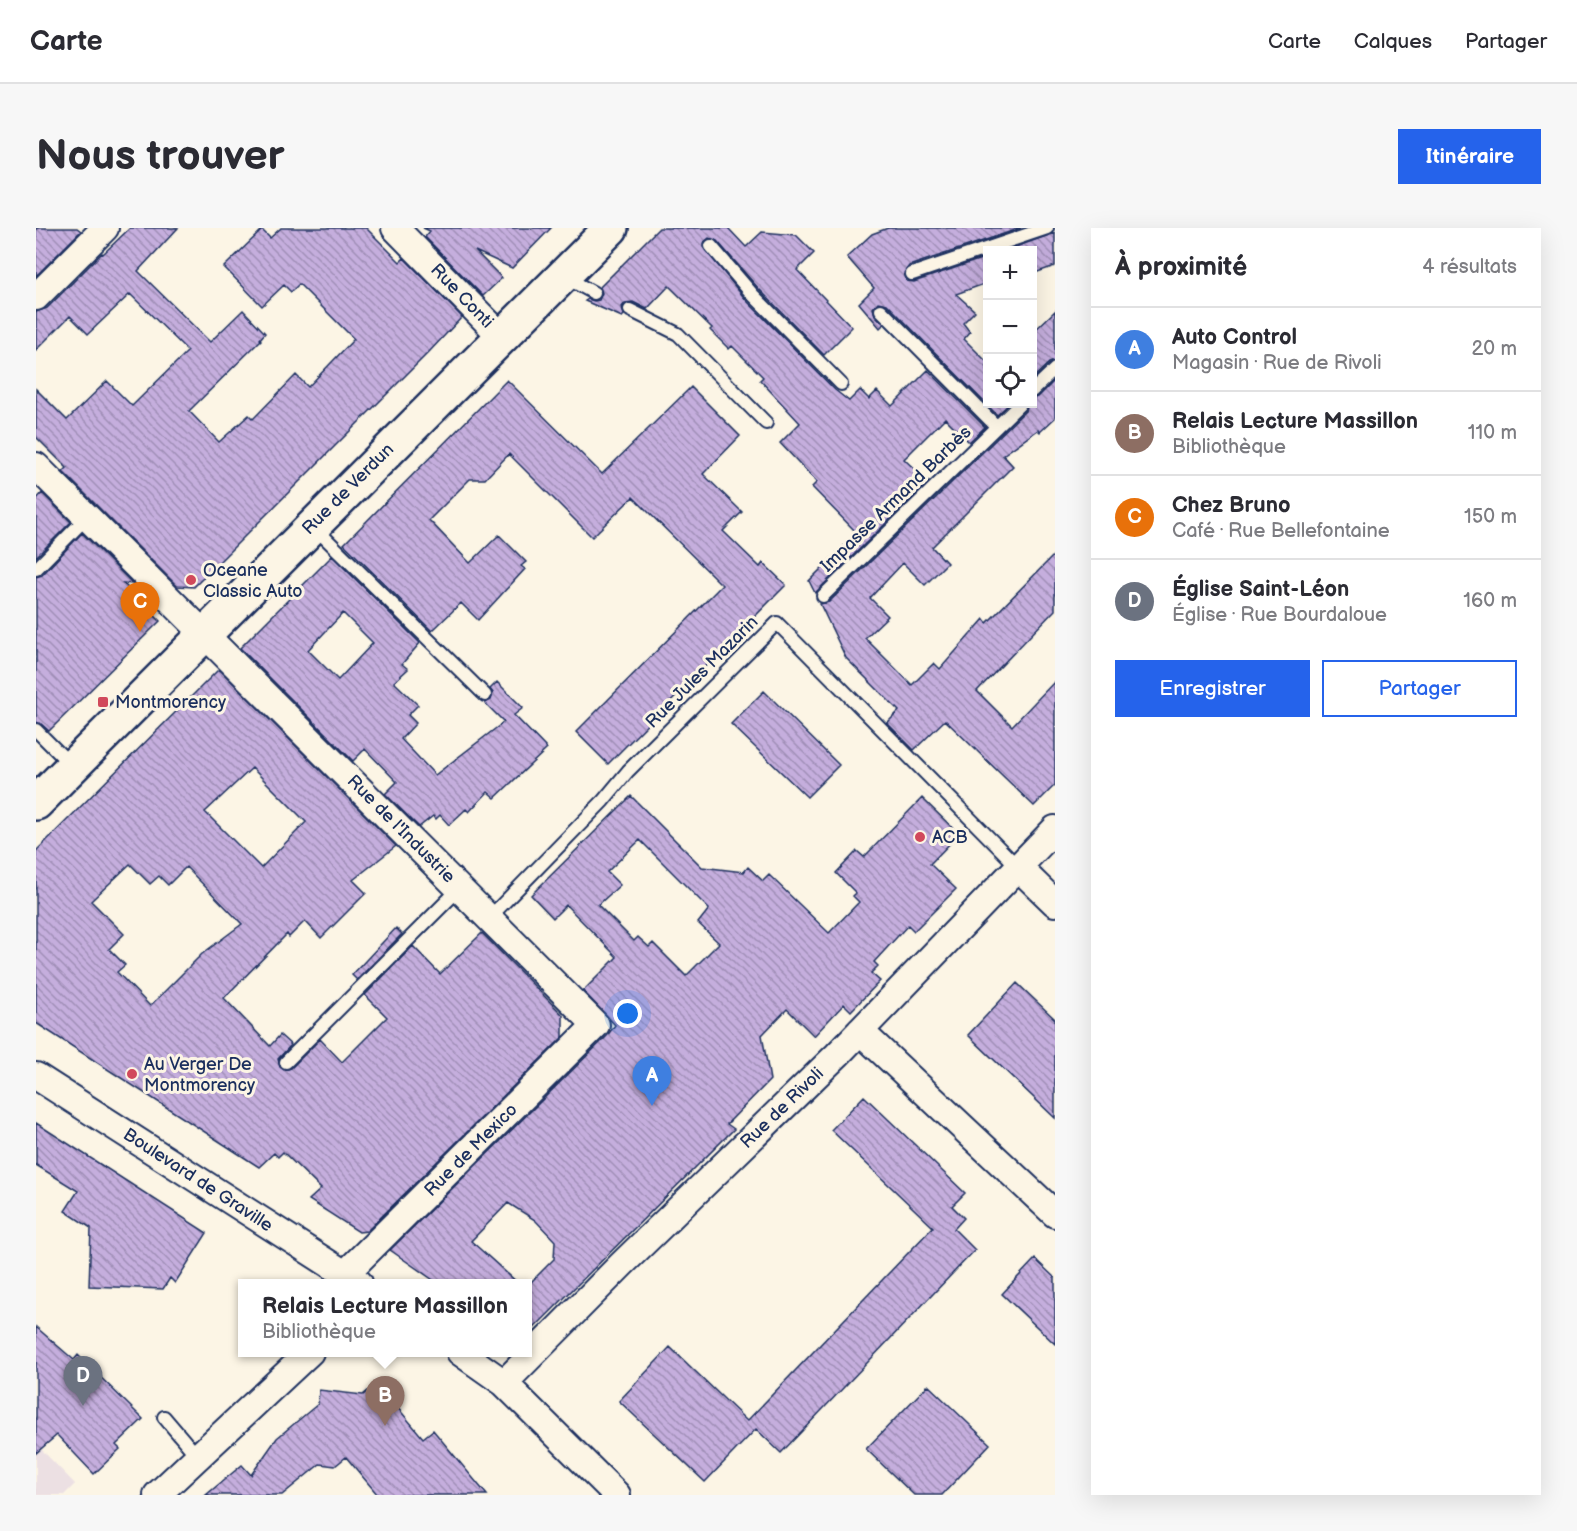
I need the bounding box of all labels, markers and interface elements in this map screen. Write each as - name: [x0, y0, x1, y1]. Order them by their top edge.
- text: Carte: [30, 25, 103, 58]
- text: Carte: [1268, 29, 1321, 54]
- text: Calques: [1354, 29, 1432, 54]
- text: Partager: [1465, 29, 1547, 54]
- button: Itinéraire: [1398, 129, 1541, 184]
- text: Nous trouver: [36, 131, 284, 182]
- map controls: [983, 246, 1037, 408]
- button: +: [983, 246, 1037, 300]
- text: À proximité: [1115, 252, 1247, 283]
- text: 4 résultats: [1422, 255, 1517, 279]
- street label: Rue Conti: [426, 259, 498, 333]
- button: −: [983, 300, 1037, 354]
- text: Auto Control: [1172, 324, 1297, 351]
- text: A: [1128, 337, 1141, 361]
- text: 20 m: [1472, 337, 1517, 361]
- text: Magasin · Rue de Rivoli: [1172, 351, 1382, 375]
- button: locate: [983, 354, 1037, 408]
- text: Relais Lecture Massillon: [1172, 408, 1418, 435]
- street label: Impasse Armand Barbès: [816, 421, 976, 576]
- text: B: [1127, 421, 1142, 445]
- text: 110 m: [1468, 421, 1517, 445]
- text: Bibliothèque: [1172, 435, 1286, 459]
- street label: Rue de Verdun: [298, 439, 398, 539]
- text: Chez Bruno: [1172, 492, 1290, 519]
- text: C: [1127, 505, 1142, 529]
- text: 150 m: [1464, 505, 1517, 529]
- text: Café · Rue Bellefontaine: [1172, 519, 1390, 543]
- place label: Oceane Classic Auto: [203, 560, 302, 602]
- marker: Oceane Classic Auto: [184, 573, 198, 587]
- text: Église Saint-Léon: [1172, 576, 1349, 603]
- pin: C: [120, 582, 160, 632]
- text: D: [1128, 589, 1141, 613]
- text: 160 m: [1463, 589, 1517, 613]
- text: Église · Rue Bourdaloue: [1172, 603, 1387, 627]
- street label: Rue Jules Mazarin: [641, 611, 763, 733]
- button: Enregistrer: [1115, 660, 1310, 717]
- button: Partager: [1322, 660, 1517, 717]
- place label: Montmorency: [115, 692, 227, 713]
- marker: Montmorency: [96, 695, 110, 709]
- street label: Rue de l'Industrie: [343, 771, 460, 888]
- place label: ACB: [932, 827, 968, 848]
- marker: ACB: [913, 830, 927, 844]
- your location: [613, 999, 642, 1028]
- place label: Au Verger De Montmorency: [144, 1054, 256, 1096]
- pin: A: [632, 1056, 672, 1106]
- street label: Rue de Rivoli: [736, 1063, 828, 1153]
- marker: Au Verger De Montmorency: [125, 1067, 139, 1081]
- street label: Rue de Mexico: [420, 1099, 522, 1201]
- street label: Boulevard de Graville: [119, 1124, 277, 1236]
- popup: [238, 1279, 532, 1357]
- text: Relais Lecture Massillon: [262, 1293, 508, 1320]
- text: Bibliothèque: [262, 1320, 376, 1344]
- pin: D: [64, 1356, 102, 1406]
- pin: B: [366, 1376, 404, 1426]

